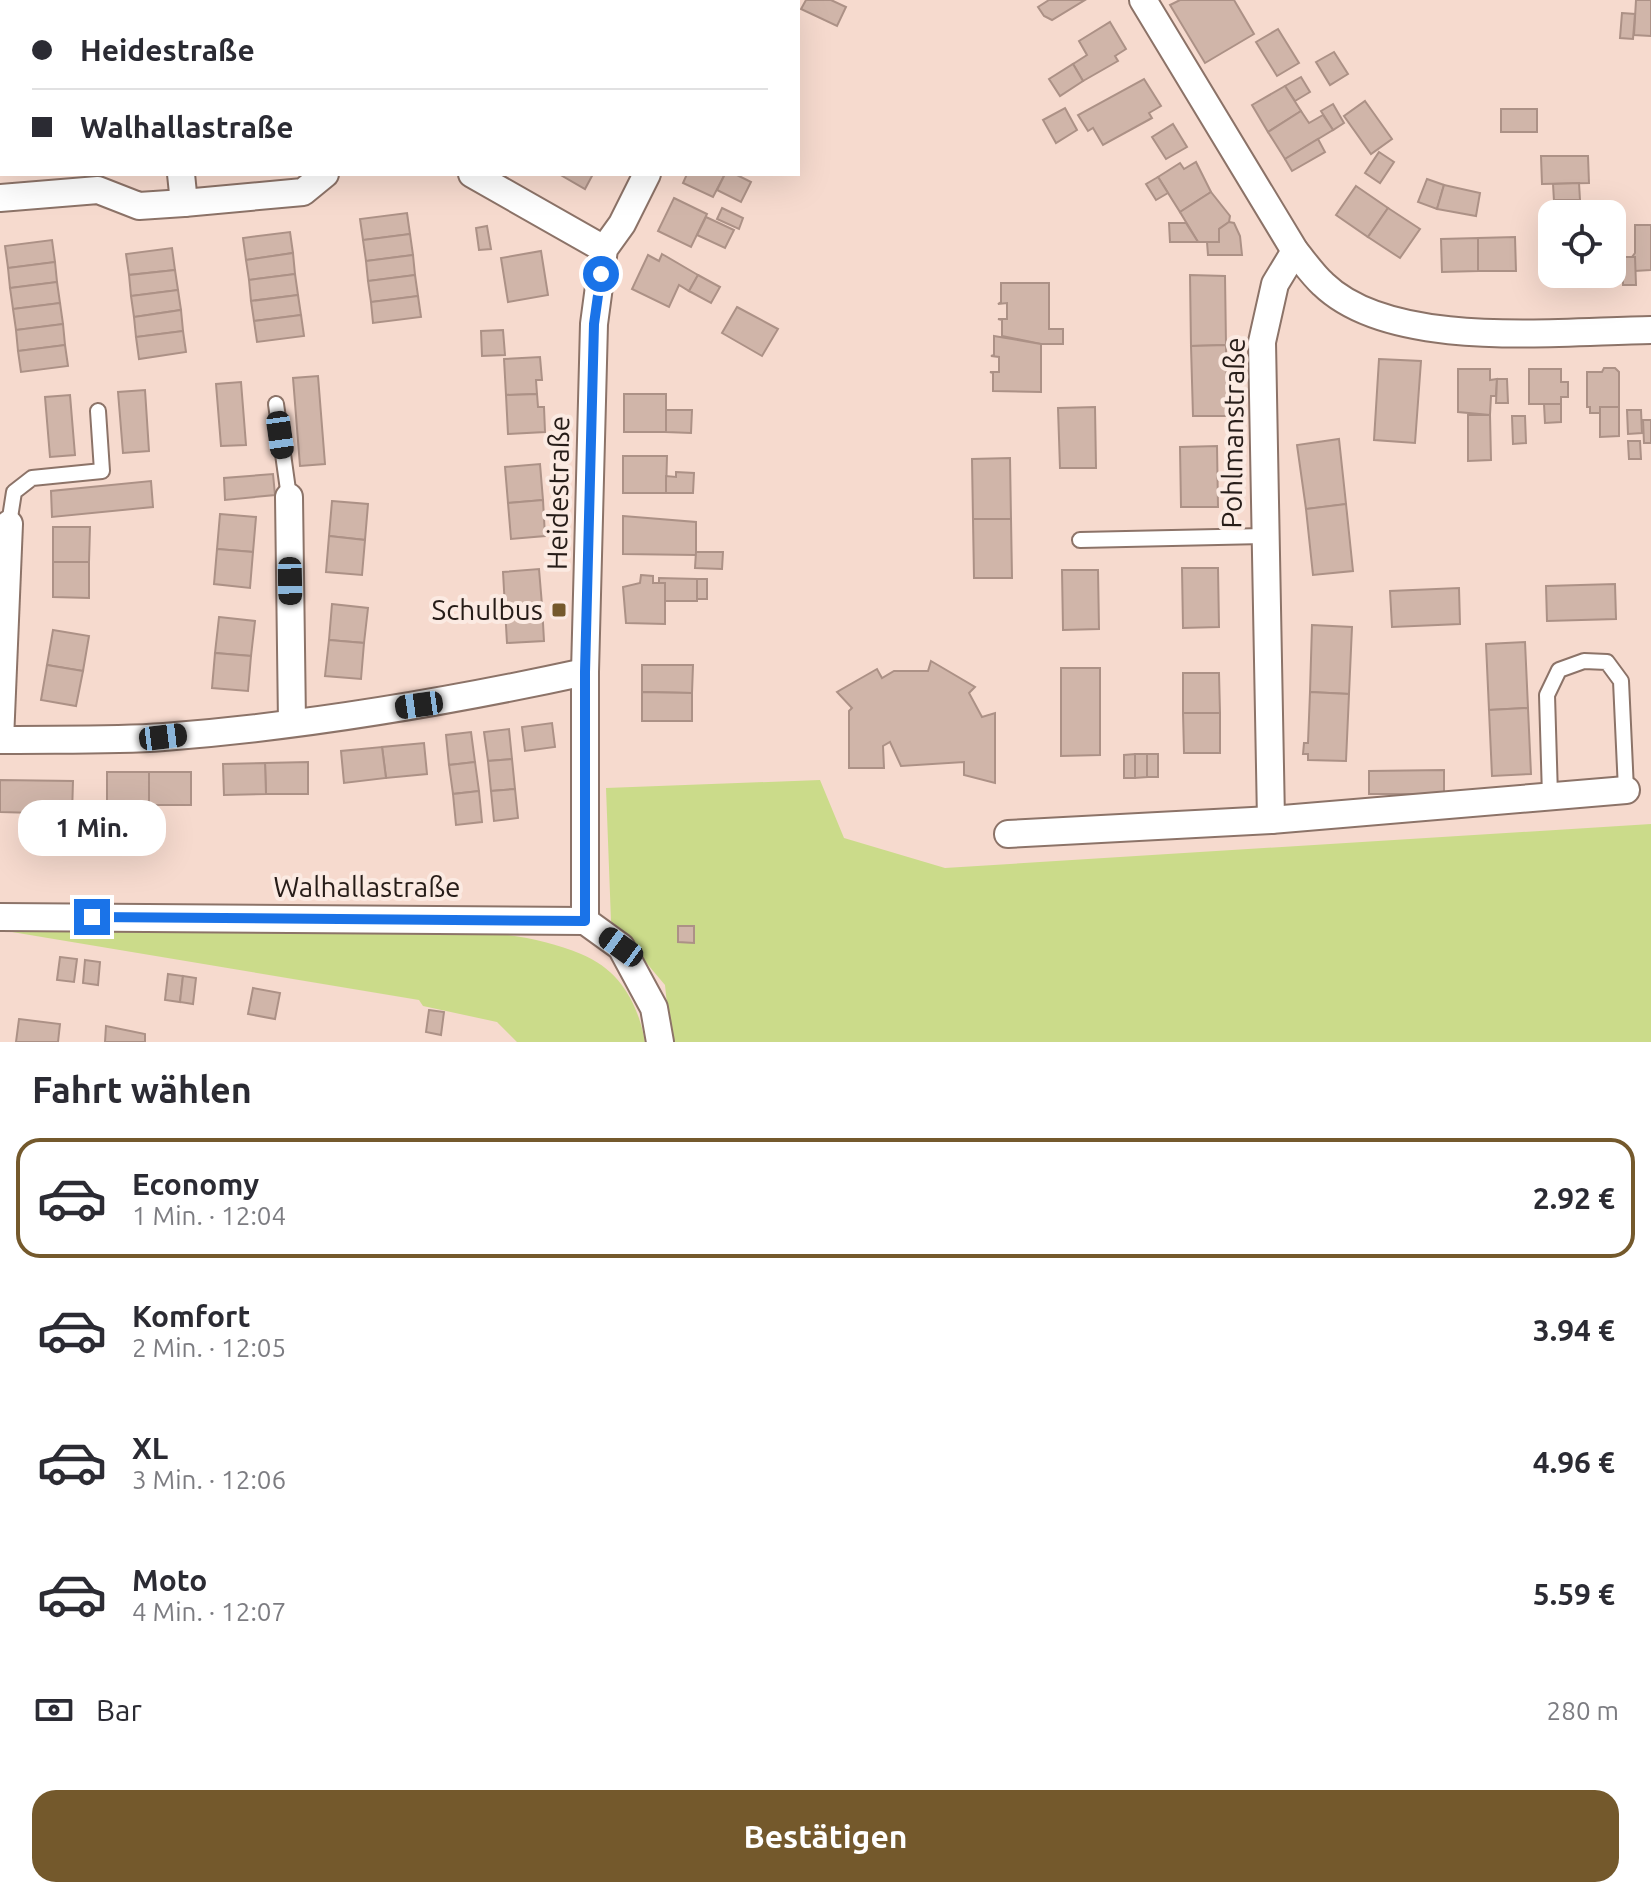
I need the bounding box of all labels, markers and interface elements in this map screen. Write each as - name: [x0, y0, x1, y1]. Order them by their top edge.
- text: Heidestraße: [80, 33, 255, 67]
- text: Walhallastraße: [80, 110, 294, 144]
- map controls: [1538, 200, 1626, 288]
- button: locate: [1538, 200, 1626, 288]
- route start: [583, 256, 619, 292]
- street label: Pohlmanstraße: [1215, 337, 1250, 529]
- car: [265, 410, 295, 460]
- street label: Heidestraße: [541, 416, 574, 570]
- car: [278, 557, 302, 605]
- place label: Schulbus: [431, 594, 543, 625]
- marker: Schulbus: [550, 601, 568, 619]
- car: [394, 690, 444, 720]
- car: [138, 722, 188, 752]
- callout: 1 Min.: [18, 801, 166, 857]
- text: 1 Min.: [56, 813, 128, 842]
- street label: Walhallastraße: [273, 871, 461, 902]
- route end: [74, 899, 110, 935]
- car: [595, 923, 647, 971]
- text: Fahrt wählen: [32, 1069, 252, 1110]
- icon: car: [36, 1162, 108, 1234]
- text: Economy: [132, 1167, 259, 1201]
- text: 2.92 €: [1533, 1181, 1615, 1215]
- text: 1 Min. · 12:04: [132, 1201, 286, 1230]
- icon: car: [36, 1294, 108, 1366]
- text: Komfort: [132, 1299, 250, 1333]
- text: 3.94 €: [1533, 1313, 1615, 1347]
- text: 2 Min. · 12:05: [132, 1333, 286, 1362]
- icon: car: [36, 1426, 108, 1498]
- text: XL: [132, 1431, 168, 1465]
- text: 4.96 €: [1533, 1445, 1615, 1479]
- text: 3 Min. · 12:06: [132, 1465, 286, 1494]
- icon: car: [36, 1558, 108, 1630]
- text: Moto: [132, 1563, 207, 1597]
- text: 5.59 €: [1533, 1577, 1615, 1611]
- text: 4 Min. · 12:07: [132, 1597, 286, 1626]
- icon: cash: [32, 1688, 76, 1732]
- text: Bar: [96, 1693, 142, 1727]
- text: 280 m: [1547, 1696, 1619, 1725]
- button: Bestätigen: [32, 1790, 1619, 1882]

